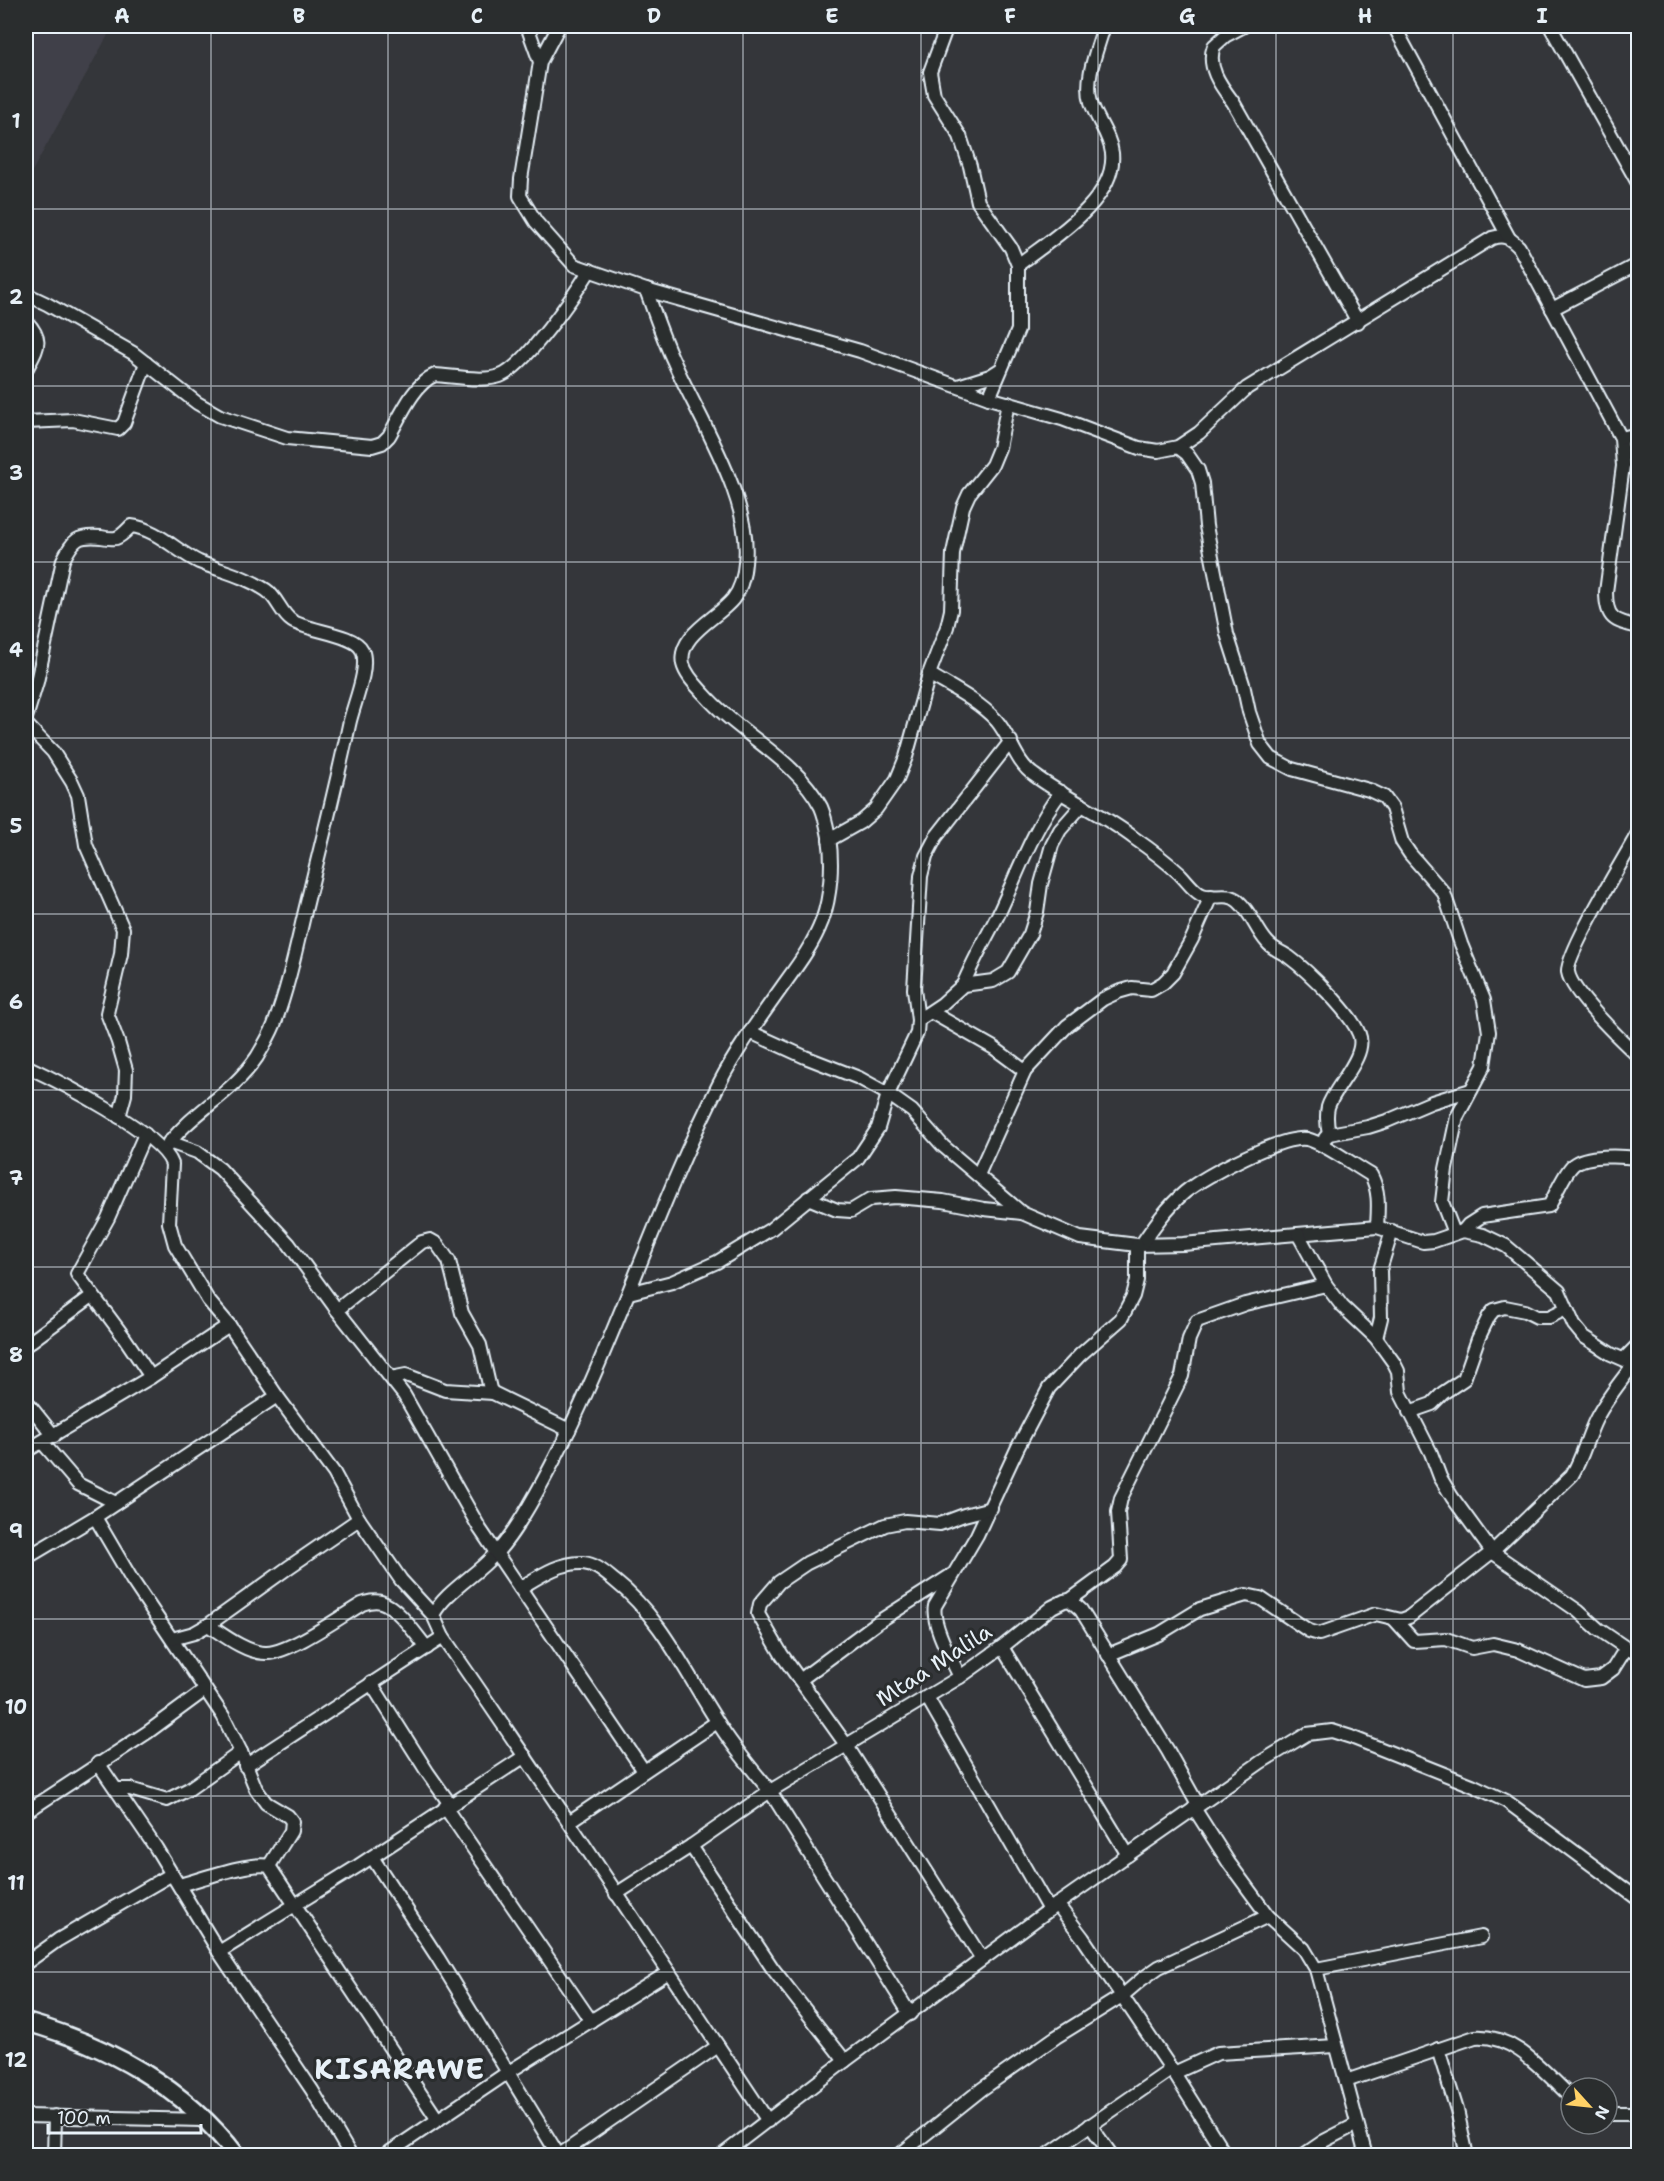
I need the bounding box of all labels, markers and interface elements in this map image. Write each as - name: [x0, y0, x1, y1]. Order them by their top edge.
- text: A: [114, 3, 130, 29]
- text: B: [293, 3, 305, 29]
- text: C: [471, 3, 483, 29]
- text: D: [647, 3, 661, 29]
- text: E: [825, 3, 839, 29]
- text: F: [1004, 3, 1016, 29]
- text: G: [1179, 3, 1195, 29]
- text: H: [1358, 3, 1372, 29]
- text: I: [1536, 3, 1548, 29]
- text: 1: [11, 108, 21, 134]
- text: 2: [9, 284, 23, 310]
- text: 3: [9, 460, 23, 486]
- text: 4: [9, 637, 23, 663]
- text: 5: [10, 813, 22, 839]
- text: 6: [9, 989, 23, 1015]
- text: 7: [9, 1165, 23, 1191]
- text: 8: [9, 1342, 23, 1368]
- text: 9: [9, 1518, 23, 1544]
- street label: Mtaa Malila: [871, 1617, 998, 1713]
- text: 10: [5, 1694, 27, 1720]
- text: 11: [7, 1870, 25, 1896]
- text: 12: [5, 2047, 27, 2073]
- district label: KISARAWE: [314, 2050, 486, 2088]
- north arrow: [1559, 2076, 1619, 2136]
- scale bar: [48, 2097, 201, 2135]
- text: N: [1590, 2102, 1614, 2123]
- text: 100 m: [57, 2106, 111, 2130]

